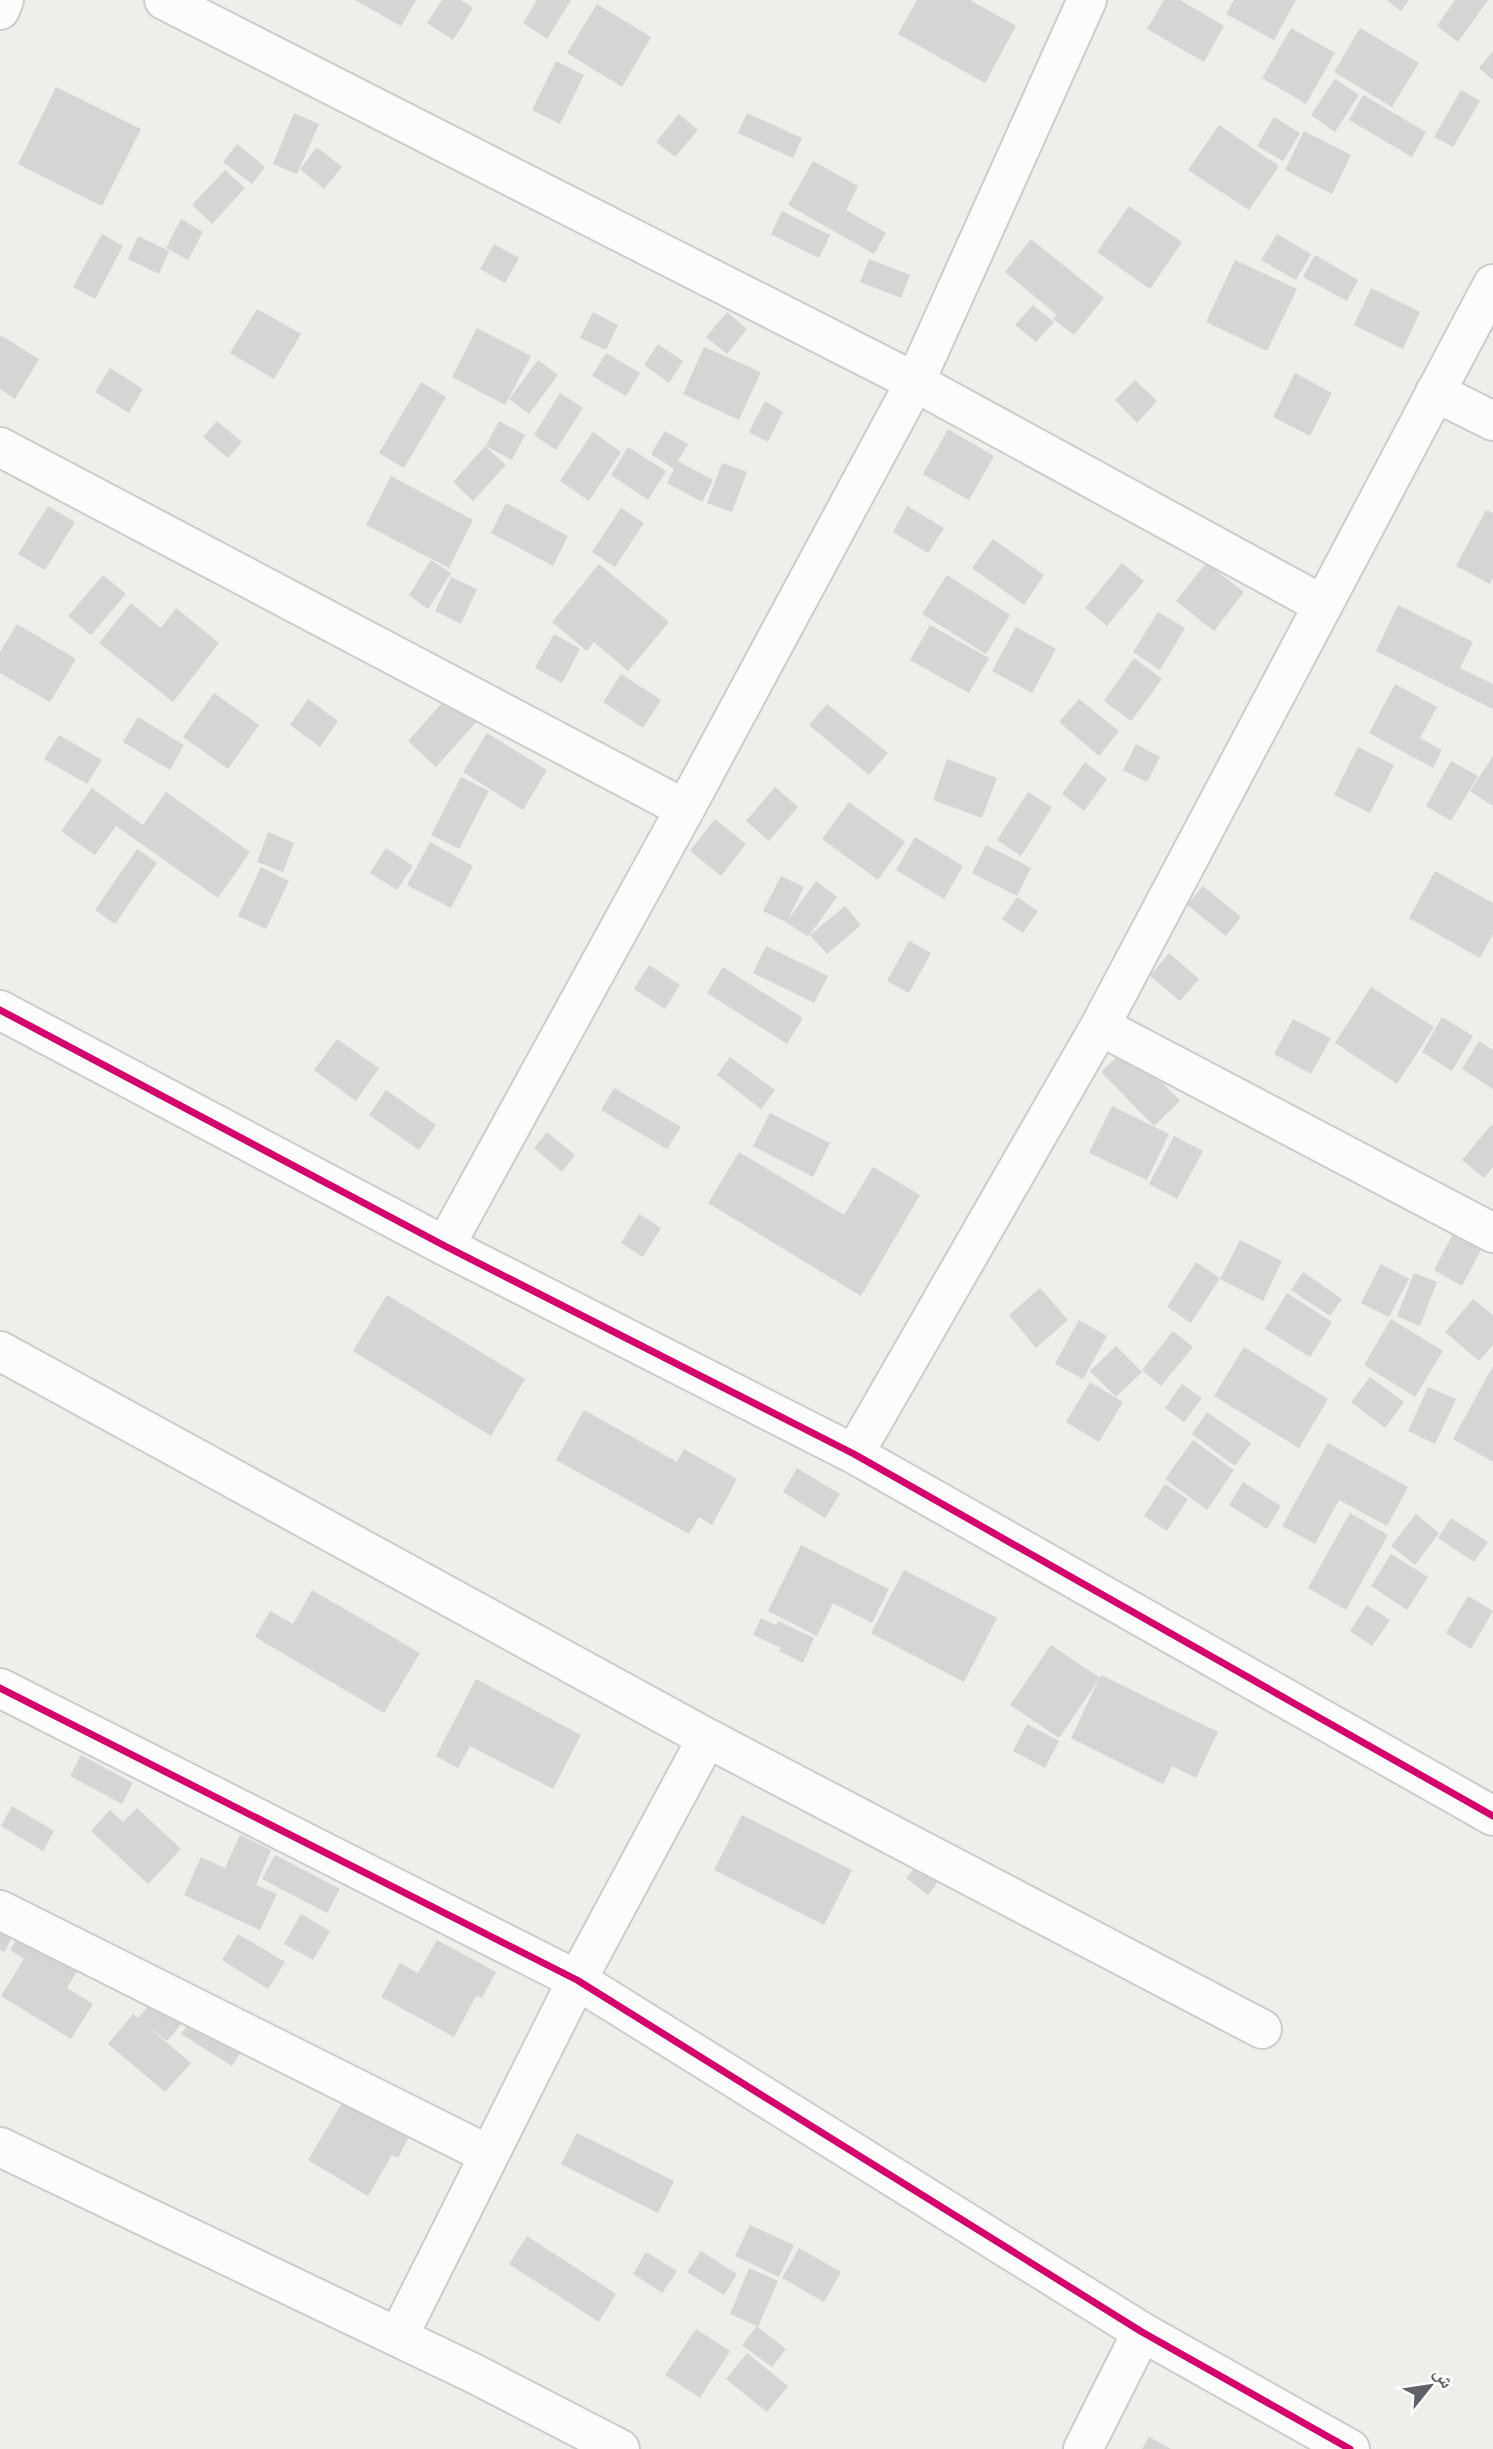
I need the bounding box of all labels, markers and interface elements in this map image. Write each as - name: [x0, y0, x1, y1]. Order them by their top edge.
- north arrow: [1395, 2351, 1465, 2421]
- text: ش: [1429, 2364, 1458, 2392]

